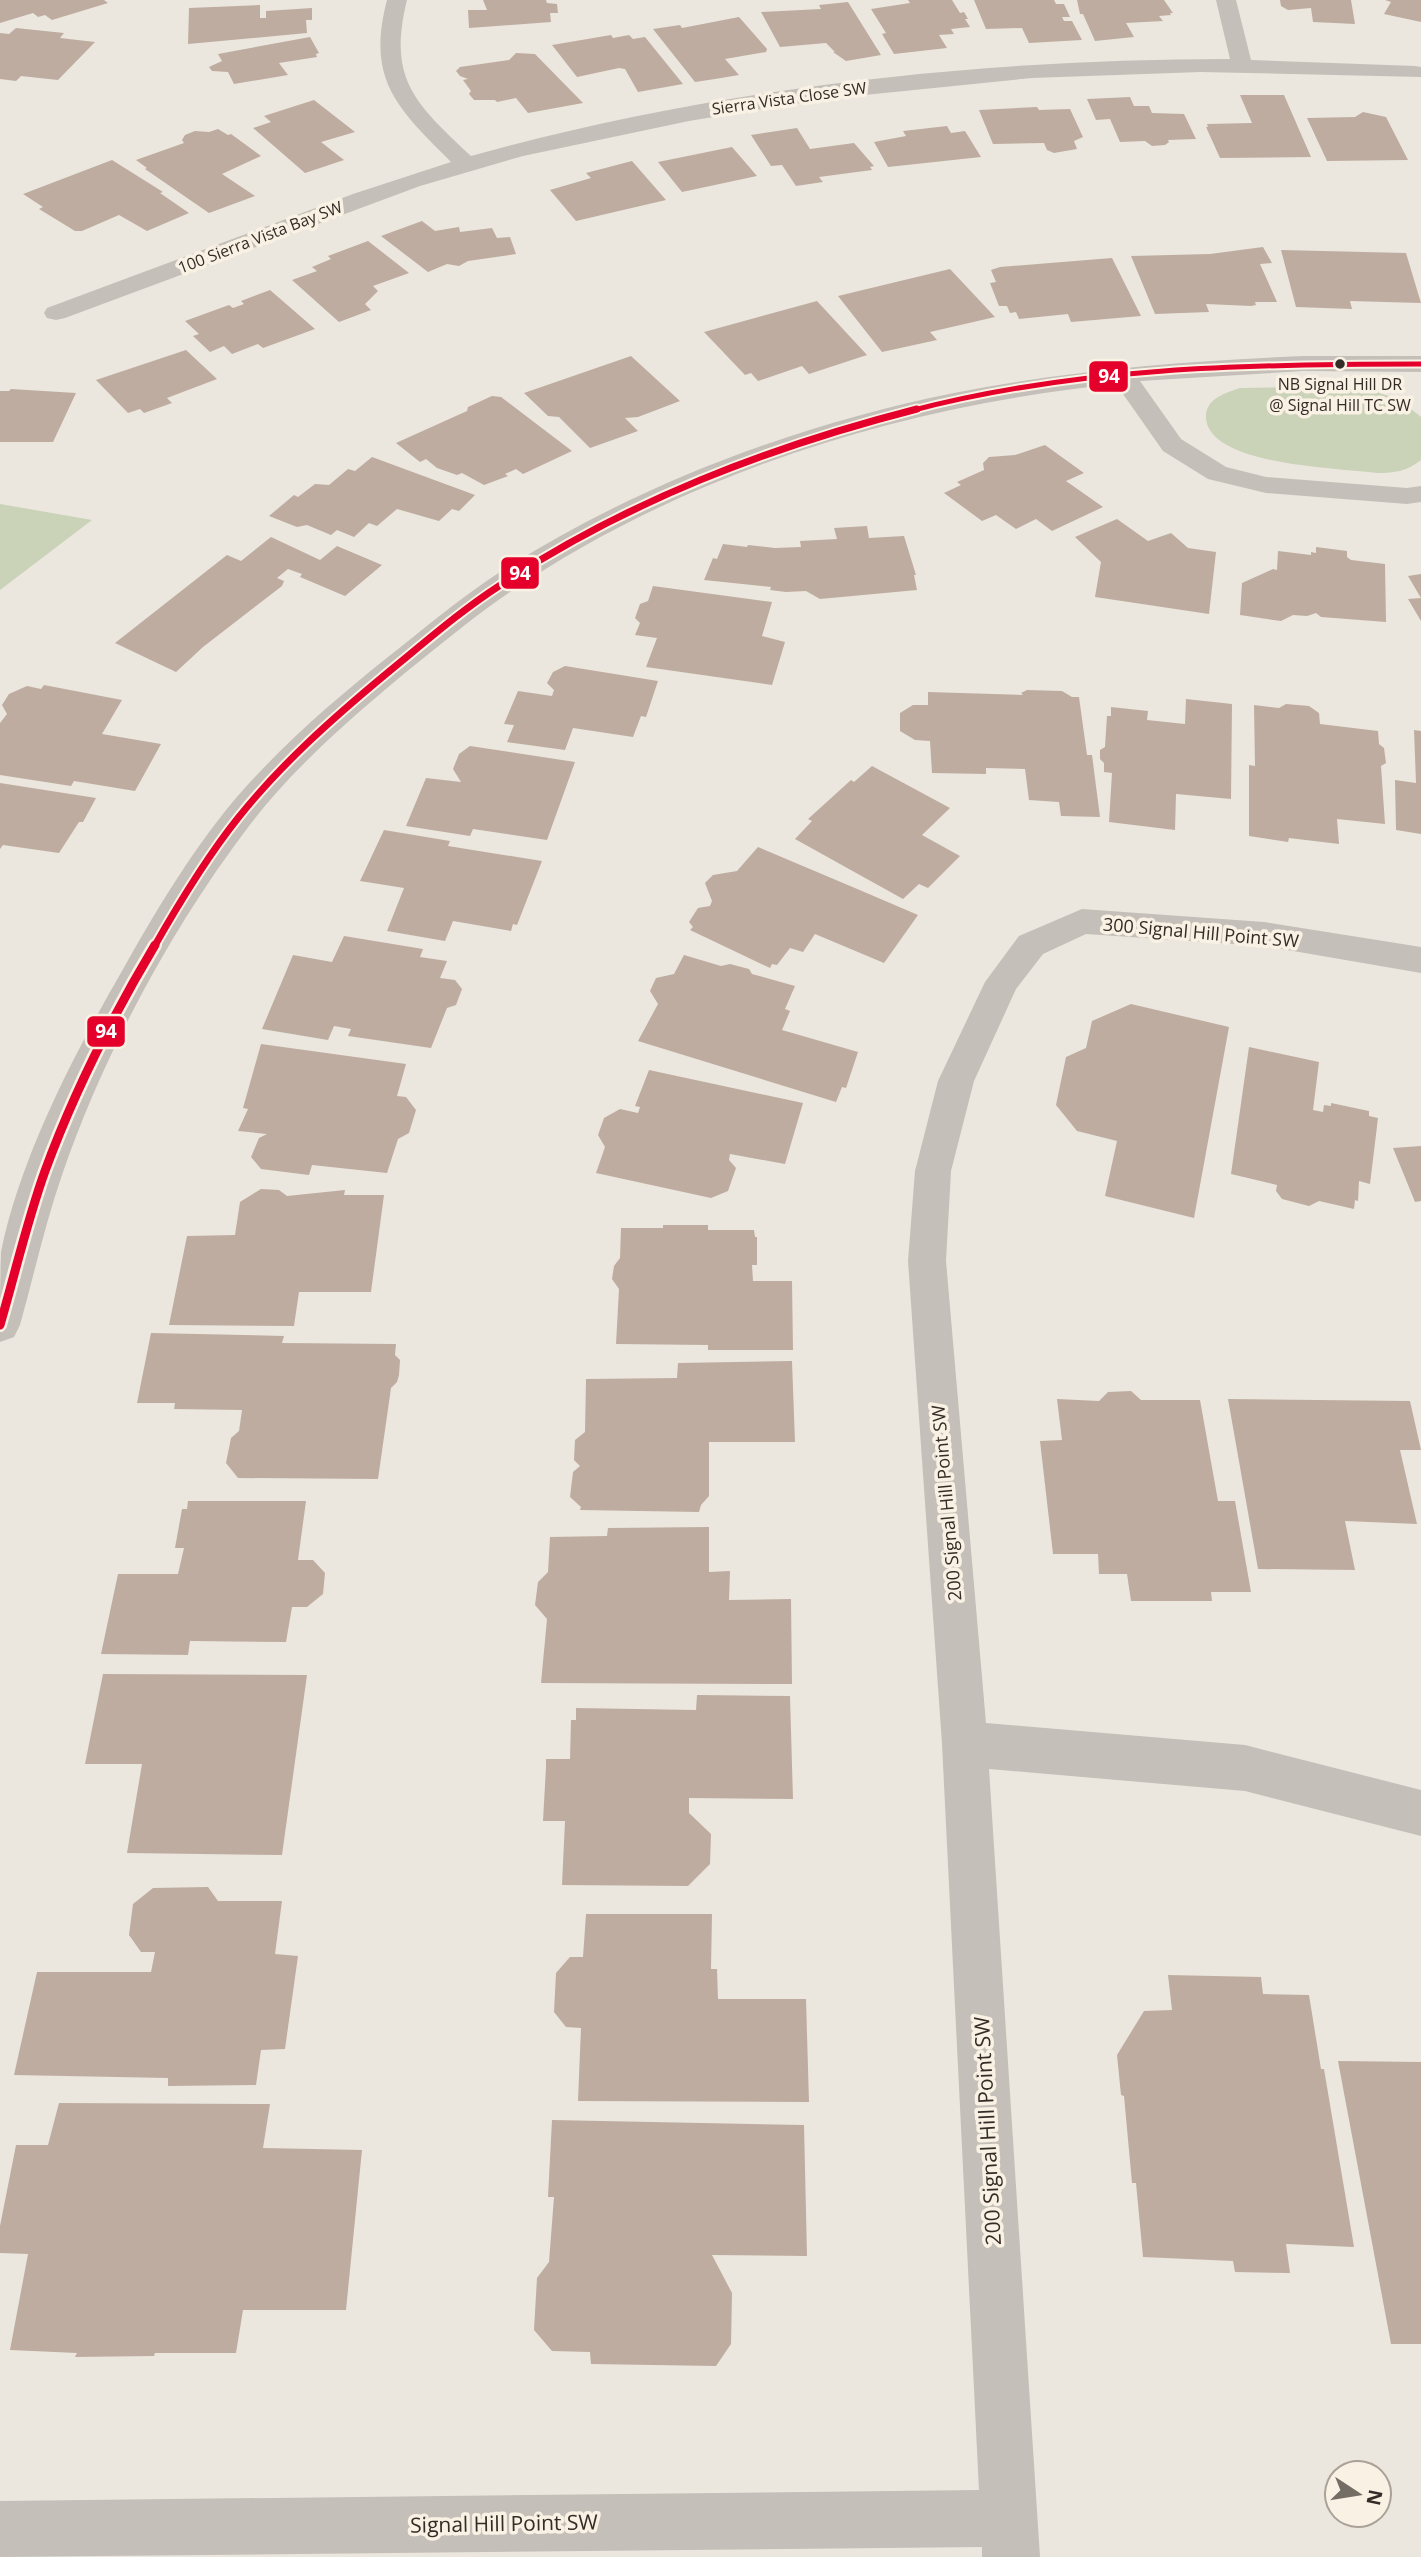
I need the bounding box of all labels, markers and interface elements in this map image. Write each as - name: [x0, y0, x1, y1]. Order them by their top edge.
- street label: Sierra Vista Close SW: [710, 76, 868, 120]
- street label: 100 Sierra Vista Bay SW: [175, 195, 346, 279]
- marker: NB Signal Hill DR @ Signal Hill TC SW: [1333, 357, 1347, 371]
- line badge: 94: [1088, 360, 1129, 393]
- text: 94: [1098, 363, 1120, 389]
- place label: NB Signal Hill DR @ Signal Hill TC SW: [1269, 373, 1411, 416]
- line badge: 94: [500, 556, 540, 590]
- text: 94: [509, 560, 531, 586]
- street label: 300 Signal Hill Point SW: [1102, 911, 1300, 953]
- line badge: 94: [86, 1015, 126, 1048]
- text: 94: [95, 1018, 117, 1044]
- street label: 200 Signal Hill Point SW: [925, 1404, 967, 1602]
- street label: 200 Signal Hill Point SW: [967, 2015, 1007, 2246]
- north arrow: [1323, 2459, 1393, 2529]
- text: N: [1360, 2487, 1389, 2508]
- street label: Signal Hill Point SW: [410, 2507, 599, 2539]

